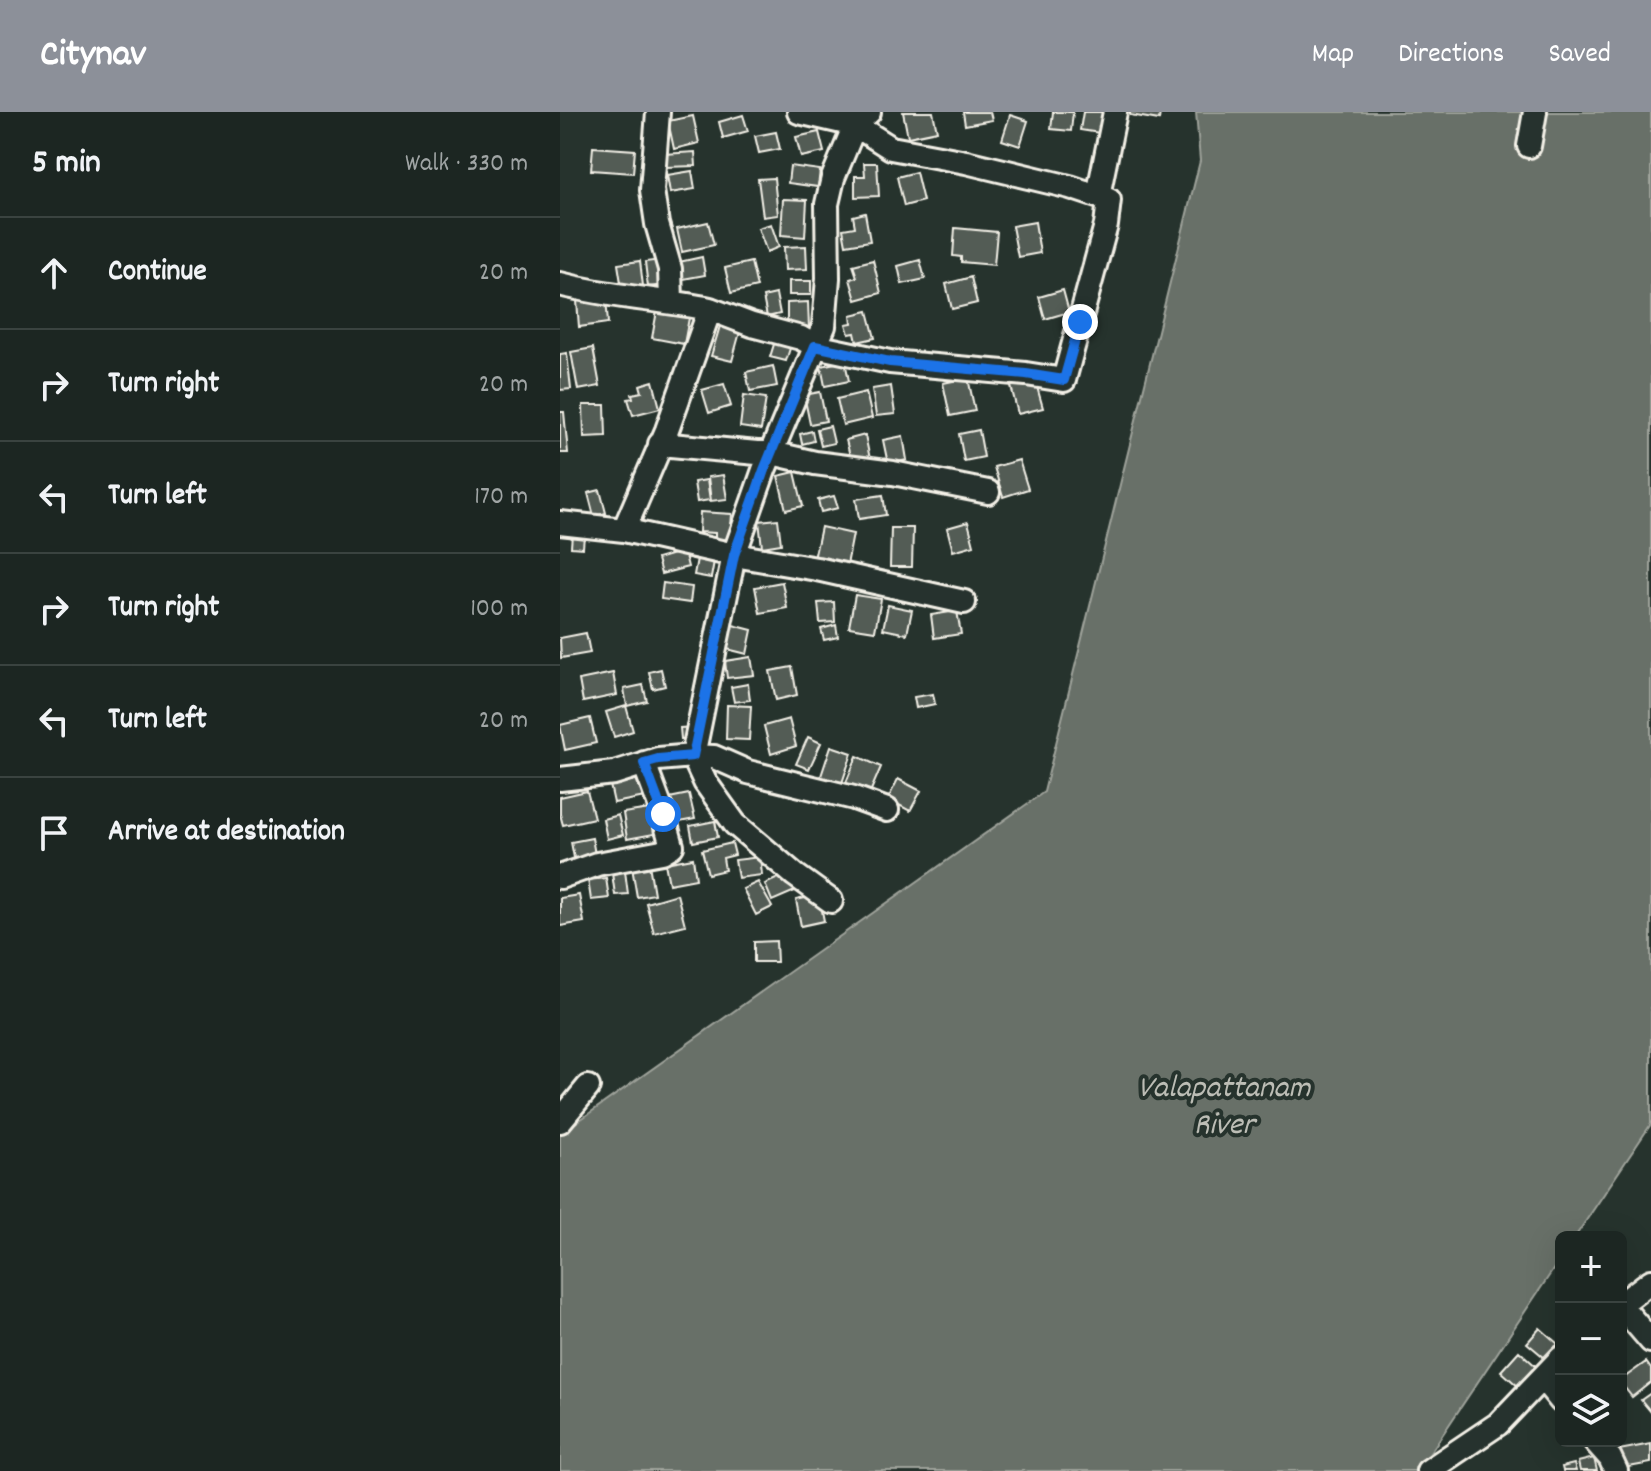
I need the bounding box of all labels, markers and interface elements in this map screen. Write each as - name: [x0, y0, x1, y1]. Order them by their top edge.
- text: Citynav: [40, 29, 146, 84]
- text: Map: [1312, 36, 1354, 76]
- text: Directions: [1398, 36, 1504, 76]
- text: Saved: [1548, 36, 1611, 76]
- text: 5 min: [32, 140, 101, 189]
- text: Walk · 330 m: [405, 146, 528, 183]
- icon: ahead: [32, 251, 76, 295]
- text: Continue: [108, 252, 207, 295]
- text: 20 m: [479, 255, 528, 292]
- route end: [1062, 304, 1098, 340]
- icon: right: [32, 363, 76, 407]
- text: Turn right: [108, 364, 219, 407]
- text: 20 m: [479, 367, 528, 404]
- icon: left: [32, 475, 76, 519]
- text: Turn left: [108, 476, 207, 519]
- text: 170 m: [474, 479, 528, 516]
- icon: right: [32, 587, 76, 631]
- text: Turn right: [108, 588, 219, 631]
- text: 100 m: [470, 591, 528, 628]
- icon: left: [32, 699, 76, 743]
- text: Turn left: [108, 700, 207, 743]
- text: 20 m: [479, 703, 528, 740]
- route start: [645, 796, 681, 832]
- icon: arrive: [32, 811, 76, 855]
- text: Arrive at destination: [108, 812, 345, 855]
- water label: Valapattanam River: [1137, 1067, 1312, 1150]
- map controls: [1555, 1231, 1627, 1447]
- button: +: [1555, 1231, 1627, 1303]
- button: −: [1555, 1303, 1627, 1375]
- button: layers: [1555, 1375, 1627, 1447]

